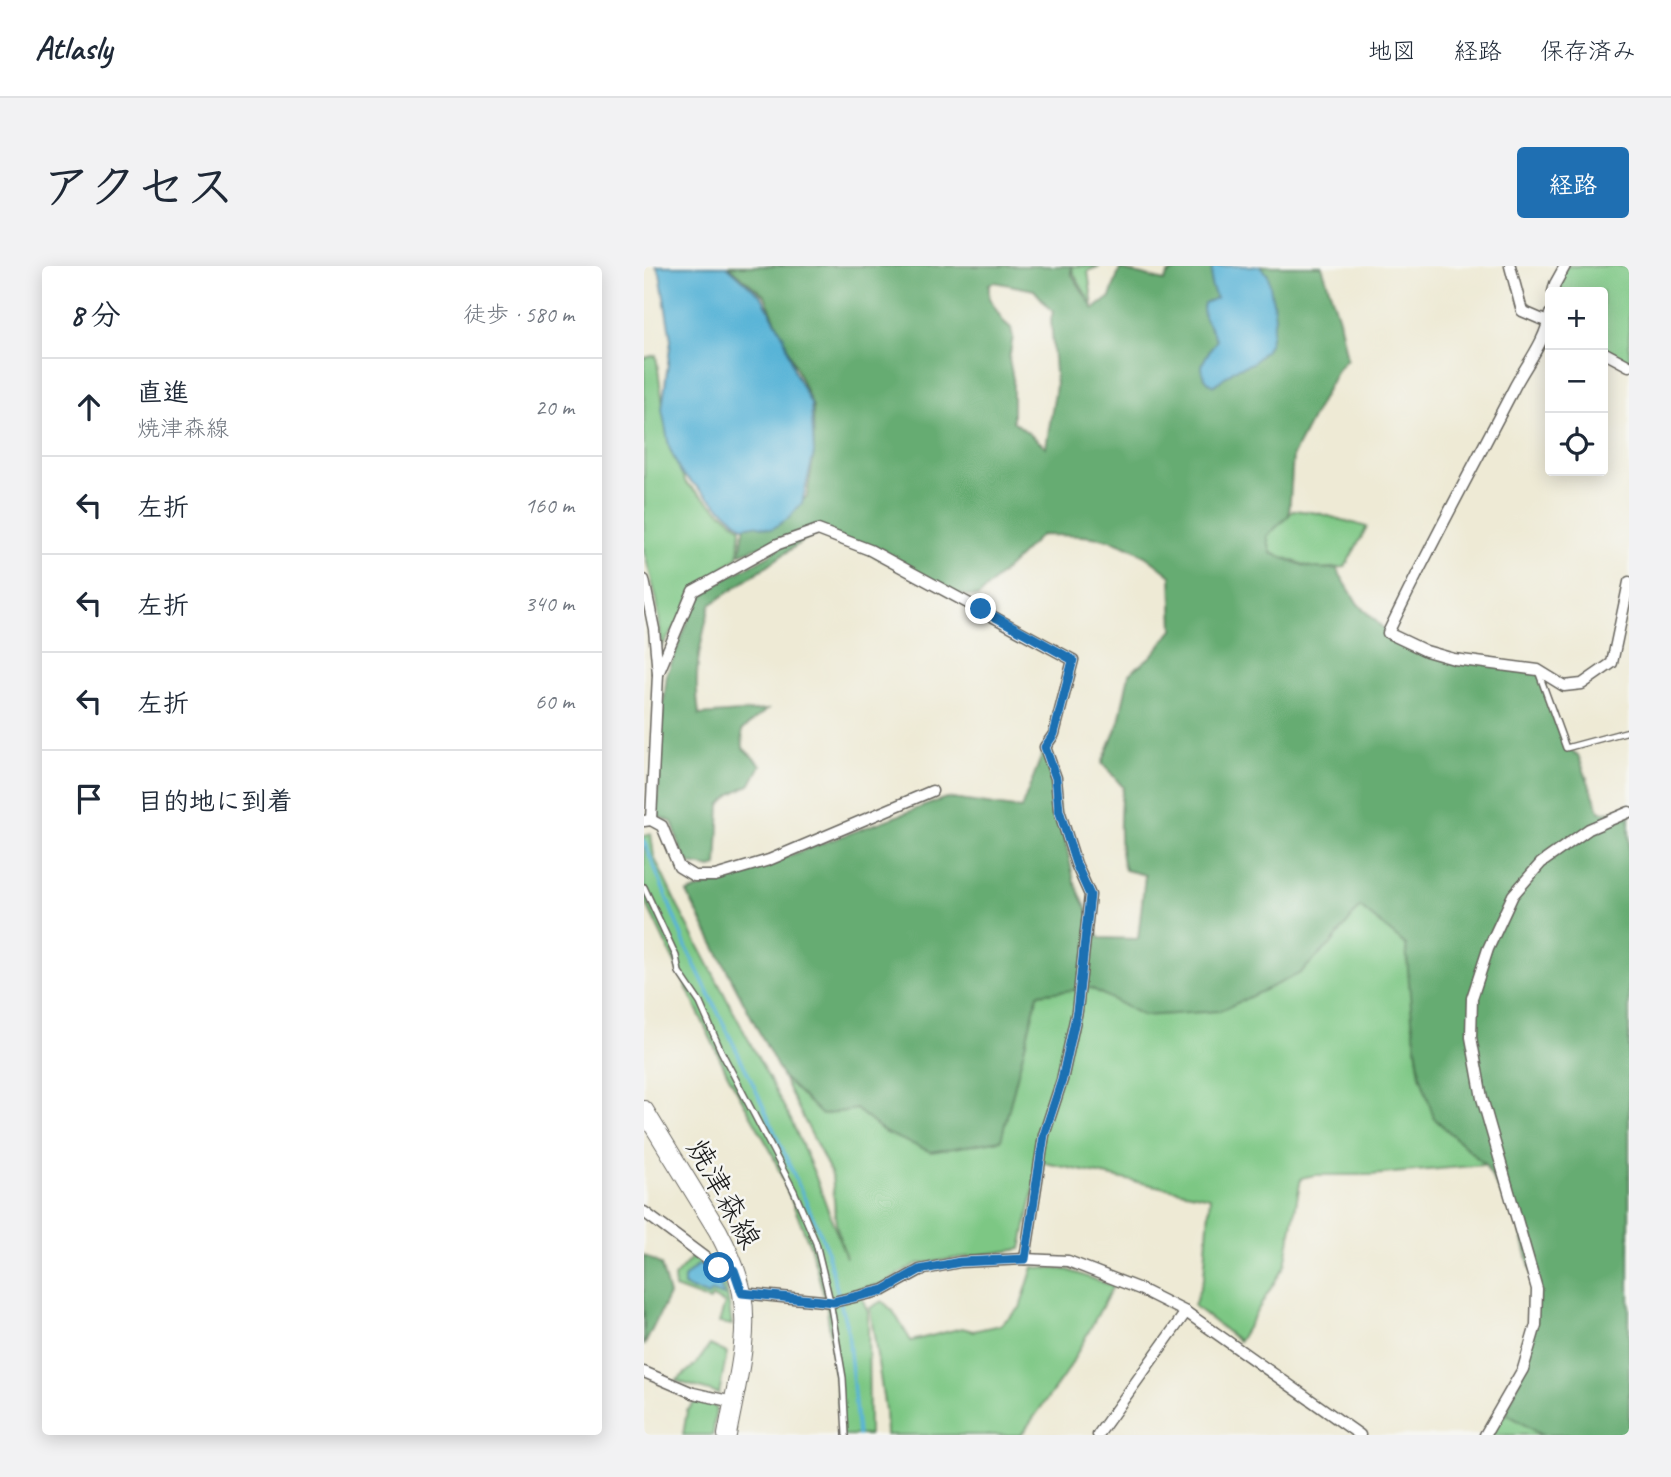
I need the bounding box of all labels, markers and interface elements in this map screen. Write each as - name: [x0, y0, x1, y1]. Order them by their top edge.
- text: Atlasly: [35, 27, 112, 69]
- text: 地図: [1368, 36, 1416, 66]
- text: 経路: [1454, 36, 1502, 66]
- text: 保存済み: [1540, 36, 1636, 66]
- button: 経路: [1517, 147, 1629, 218]
- text: アクセス: [42, 156, 235, 218]
- map controls: [1545, 287, 1608, 476]
- button: +: [1545, 287, 1608, 350]
- text: 8 分: [70, 296, 121, 334]
- text: 徒歩 · 580 m: [463, 300, 574, 329]
- button: −: [1545, 350, 1608, 413]
- text: 直進: [137, 376, 189, 409]
- icon: ahead: [70, 388, 108, 426]
- text: 20 m: [535, 393, 574, 422]
- button: locate: [1545, 413, 1608, 476]
- text: 焼津森線: [137, 414, 229, 443]
- icon: left: [70, 486, 108, 524]
- text: 左折: [137, 491, 189, 524]
- text: 160 m: [525, 491, 574, 520]
- icon: left: [70, 584, 108, 622]
- text: 左折: [137, 589, 189, 622]
- text: 340 m: [525, 589, 574, 618]
- route end: [965, 593, 996, 624]
- icon: left: [70, 682, 108, 720]
- text: 左折: [137, 687, 189, 720]
- text: 60 m: [535, 687, 574, 716]
- icon: arrive: [70, 780, 108, 818]
- text: 目的地に到着: [137, 785, 293, 818]
- street label: 焼津森線: [678, 1132, 770, 1256]
- route start: [703, 1252, 734, 1283]

